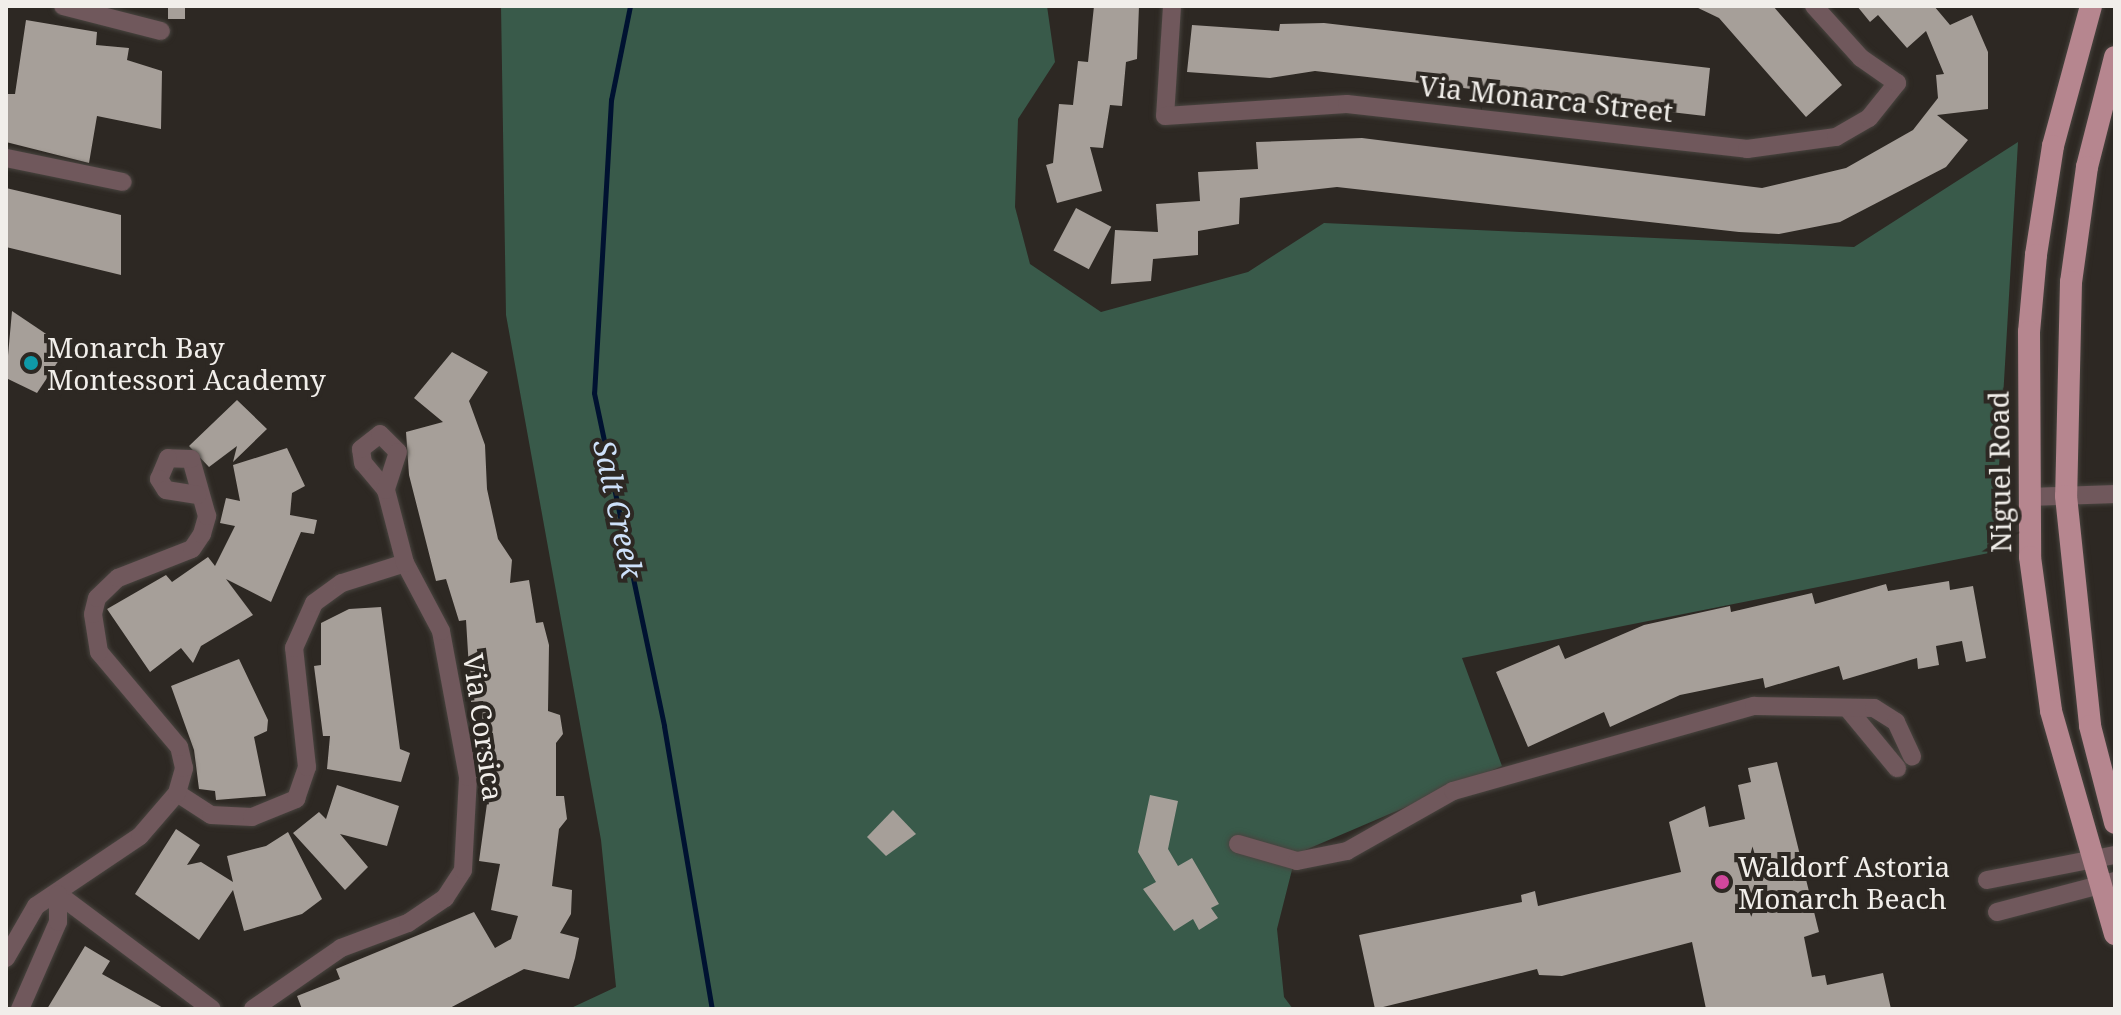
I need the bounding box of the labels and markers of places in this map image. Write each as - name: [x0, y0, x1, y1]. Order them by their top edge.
- place label: Monarch Bay Montessori Academy: [47, 330, 326, 396]
- marker: Monarch Bay Montessori Academy: [22, 354, 40, 372]
- place label: Waldorf Astoria Monarch Beach: [1738, 849, 1950, 915]
- marker: Waldorf Astoria Monarch Beach: [1713, 873, 1731, 891]

